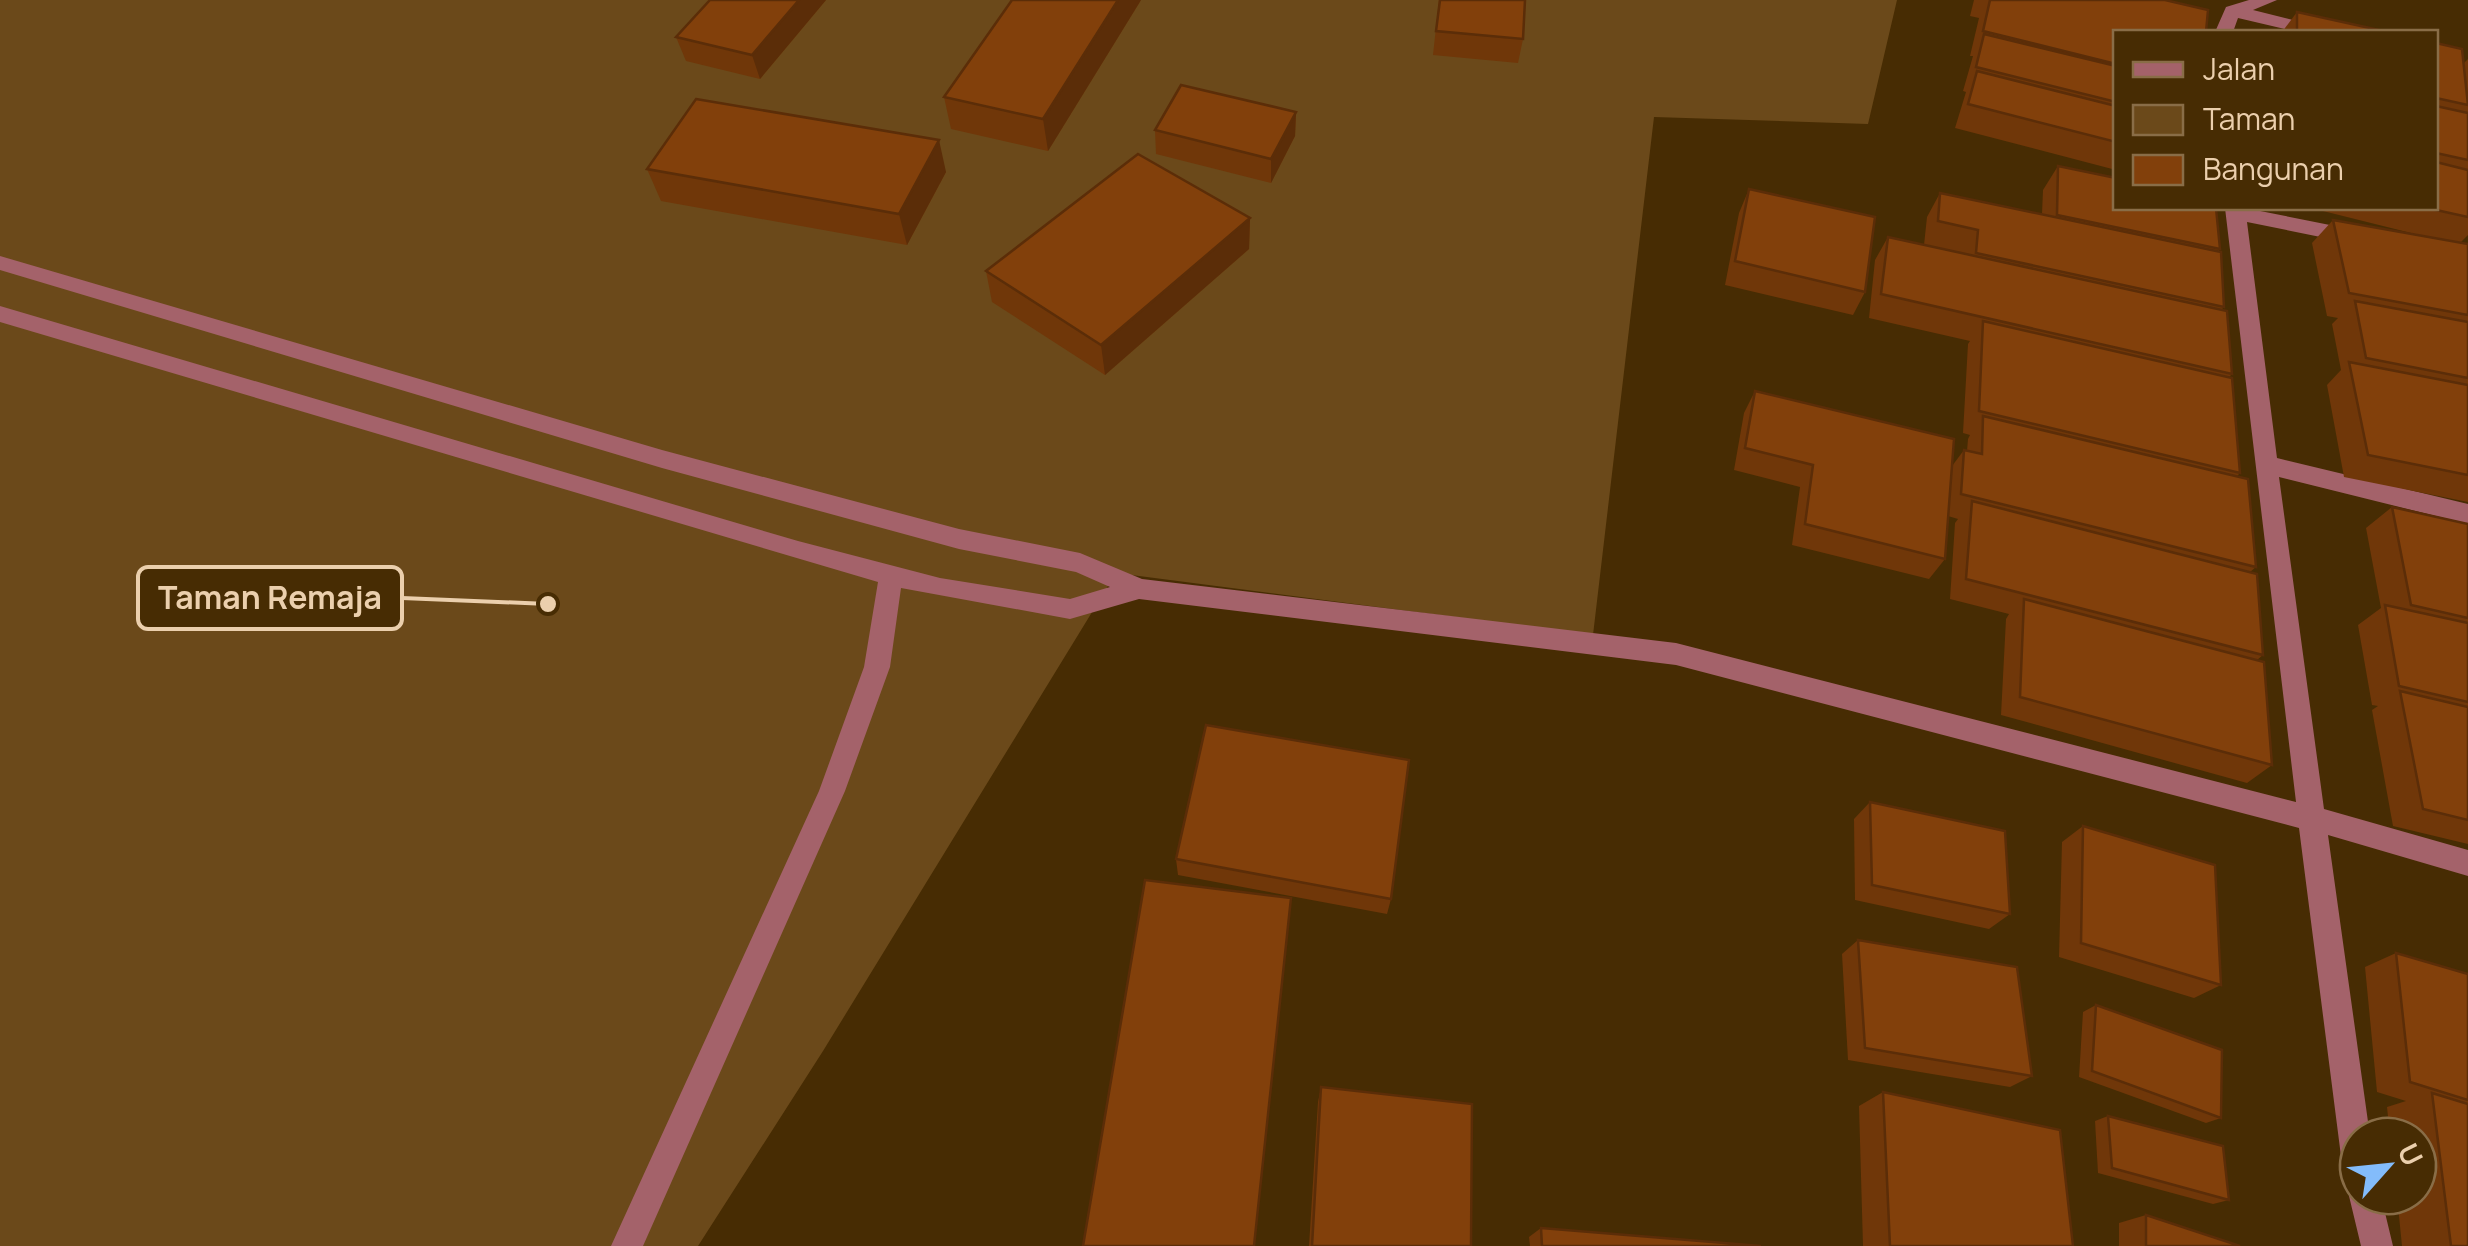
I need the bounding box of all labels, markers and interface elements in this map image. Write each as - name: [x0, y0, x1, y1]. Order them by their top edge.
- legend: [2113, 30, 2438, 210]
- text: Jalan: [2203, 48, 2275, 89]
- text: Taman: [2203, 98, 2295, 139]
- text: Bangunan: [2203, 148, 2344, 189]
- callout: Taman Remaja: [138, 567, 402, 629]
- text: Taman Remaja: [158, 575, 382, 619]
- north arrow: [2338, 1116, 2438, 1216]
- text: U: [2390, 1137, 2433, 1172]

